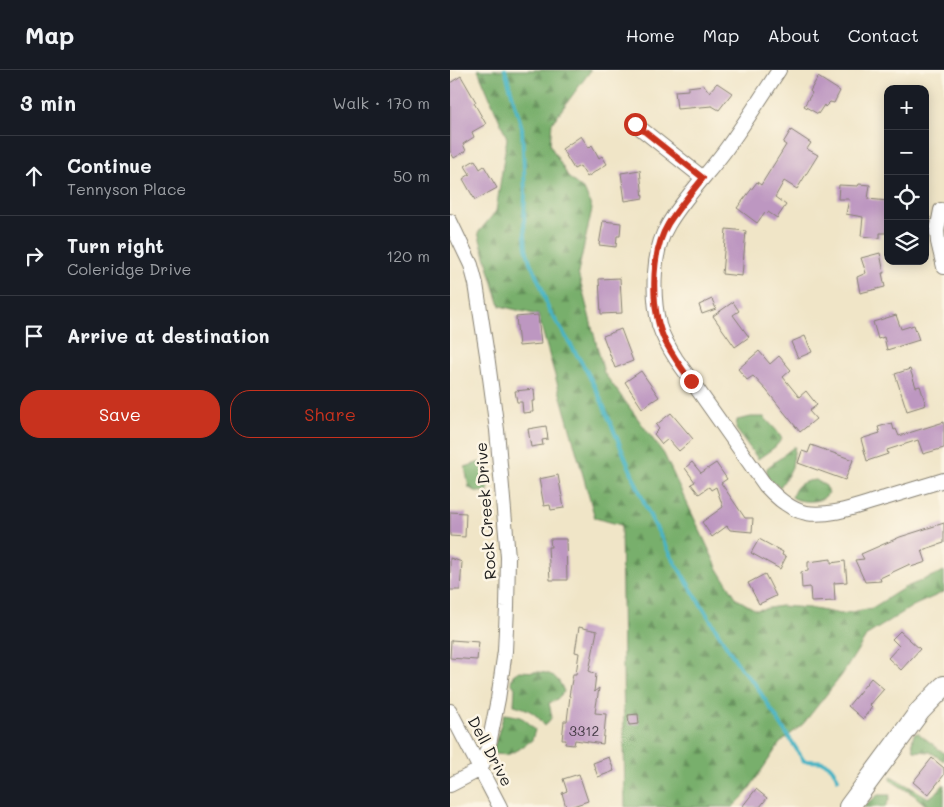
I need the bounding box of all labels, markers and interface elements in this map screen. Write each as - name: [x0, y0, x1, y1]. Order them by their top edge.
- text: Map: [25, 19, 74, 50]
- text: Home: [626, 23, 675, 47]
- text: Map: [703, 23, 739, 47]
- text: About: [767, 23, 820, 47]
- text: Contact: [848, 23, 919, 47]
- map controls: [884, 85, 929, 265]
- button: +: [884, 85, 929, 130]
- text: 3 min: [20, 89, 76, 116]
- text: Walk · 170 m: [332, 92, 430, 113]
- route start: [624, 113, 647, 136]
- button: −: [884, 130, 929, 175]
- text: Continue: [67, 153, 152, 178]
- icon: ahead: [20, 162, 48, 190]
- text: 50 m: [393, 165, 430, 186]
- button: locate: [884, 175, 929, 220]
- text: Tennyson Place: [67, 178, 186, 199]
- button: layers: [884, 220, 929, 265]
- text: Turn right: [67, 233, 164, 258]
- icon: right: [20, 242, 48, 270]
- text: 120 m: [386, 245, 430, 266]
- text: Coleridge Drive: [67, 258, 192, 279]
- icon: arrive: [20, 322, 48, 350]
- text: Arrive at destination: [67, 323, 270, 348]
- route end: [680, 370, 703, 393]
- button: Save: [20, 390, 220, 438]
- button: Share: [230, 390, 430, 438]
- street label: Rock Creek Drive: [470, 441, 500, 581]
- street label: Dell Drive: [464, 712, 518, 790]
- house number: 3312: [569, 721, 599, 740]

